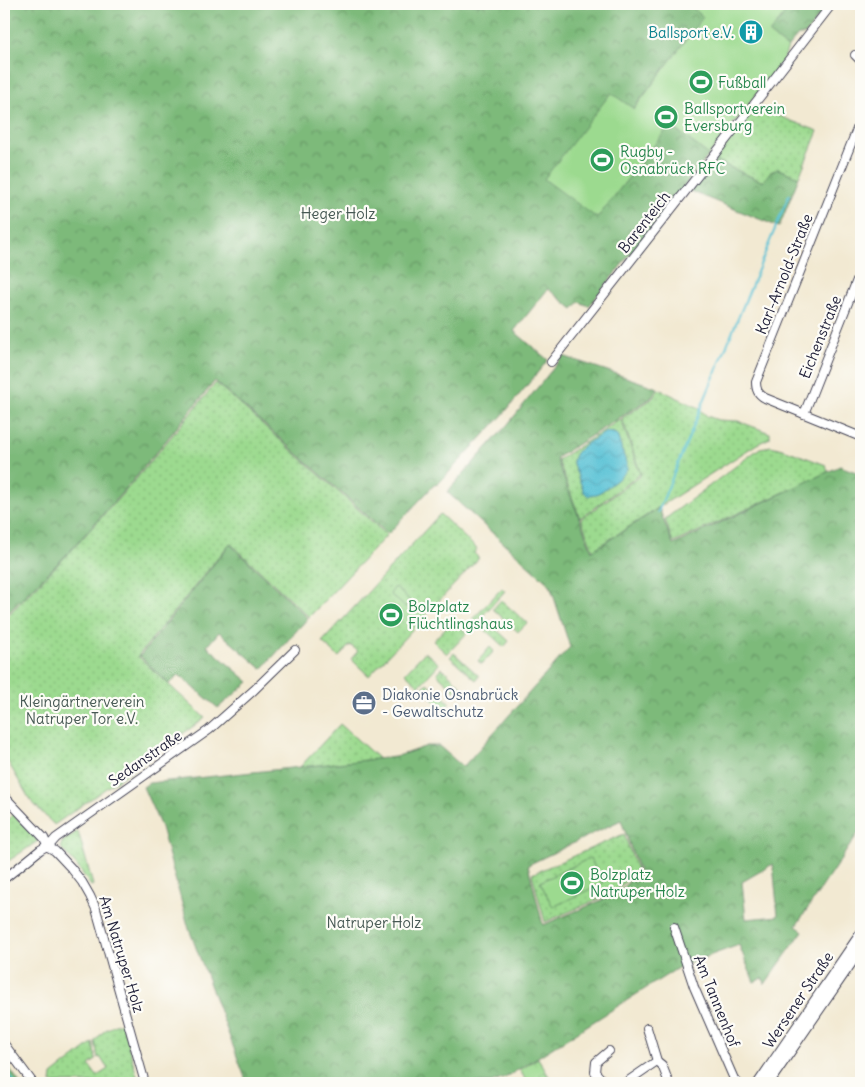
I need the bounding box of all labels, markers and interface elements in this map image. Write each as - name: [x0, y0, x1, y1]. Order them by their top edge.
- building icon: Ballsport e.V.: [738, 19, 764, 45]
- place label: Ballsport e.V.: [648, 23, 734, 42]
- sports icon: Fußball: [688, 69, 714, 95]
- place label: Fußball: [718, 73, 766, 92]
- place label: Ballsportverein Eversburg: [684, 99, 786, 135]
- sports icon: Ballsportverein Eversburg: [653, 104, 679, 130]
- place label: Rugby - Osnabrück RFC: [620, 142, 726, 178]
- sports icon: Rugby - Osnabrück RFC: [589, 147, 615, 173]
- street label: Barenteich: [614, 187, 674, 257]
- park label: Heger Holz: [301, 204, 375, 223]
- street label: Karl-Arnold-Straße: [751, 211, 817, 337]
- street label: Eichenstraße: [795, 293, 845, 381]
- place label: Bolzplatz Flüchtlingshaus: [408, 597, 513, 633]
- sports icon: Bolzplatz Flüchtlingshaus: [378, 602, 404, 628]
- place label: Diakonie Osnabrück - Gewaltschutz: [382, 685, 519, 721]
- office icon: Diakonie Osnabrück - Gewaltschutz: [351, 690, 377, 716]
- park label: Kleingärtnerverein Natruper Tor e.V.: [20, 692, 145, 728]
- street label: Sedanstraße: [105, 726, 185, 790]
- place label: Bolzplatz Natruper Holz: [590, 865, 685, 901]
- sports icon: Bolzplatz Natruper Holz: [559, 870, 585, 896]
- street label: Am Natruper Holz: [95, 893, 149, 1015]
- park label: Natruper Holz: [327, 913, 421, 932]
- street label: Wersener Straße: [759, 948, 837, 1052]
- street label: Am Tannenhof: [690, 952, 745, 1051]

